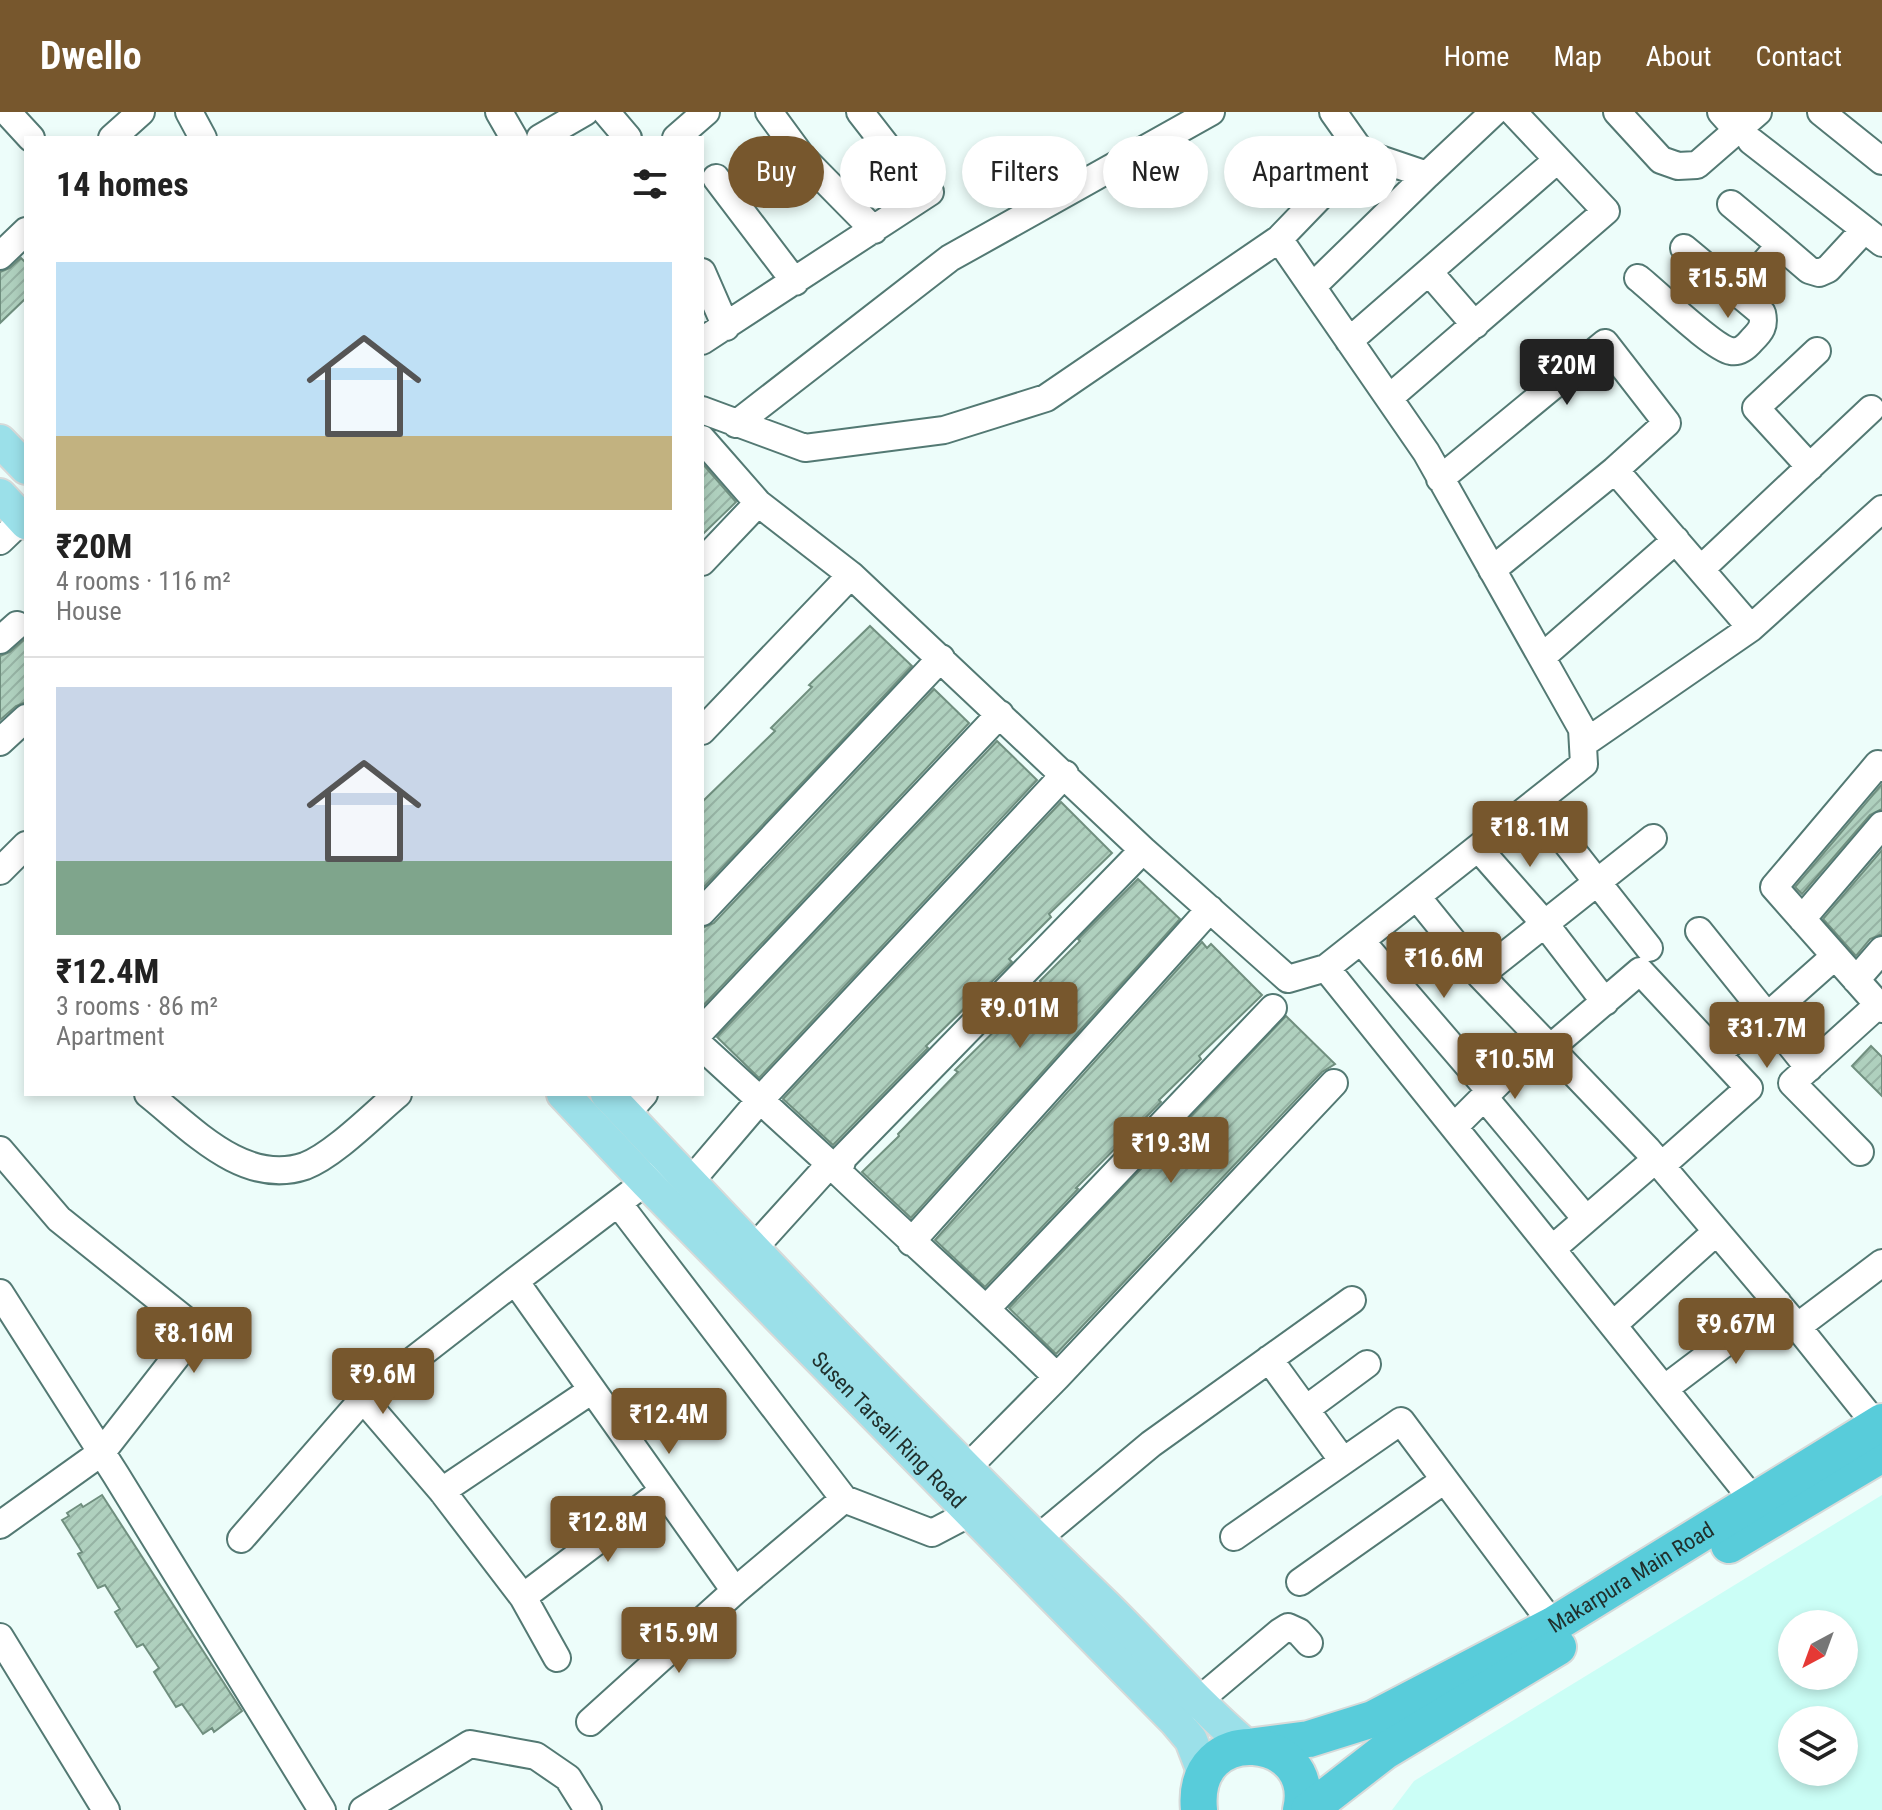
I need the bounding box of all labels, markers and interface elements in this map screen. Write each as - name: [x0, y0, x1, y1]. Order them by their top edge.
- text: Dwello: [40, 34, 142, 78]
- text: Home: [1444, 40, 1509, 73]
- text: Map: [1553, 40, 1602, 73]
- text: About: [1646, 40, 1712, 73]
- text: Contact: [1756, 40, 1842, 73]
- chip: Buy: [728, 136, 824, 208]
- chip: Rent: [840, 136, 946, 208]
- chip: Filters: [962, 136, 1087, 208]
- chip: New: [1103, 136, 1208, 208]
- chip: Apartment: [1224, 136, 1397, 208]
- icon: filters: [628, 162, 672, 206]
- text: 14 homes: [56, 164, 189, 204]
- pin: ₹15.5M: [1663, 252, 1793, 320]
- text: ₹15.5M: [1689, 263, 1768, 293]
- icon: home: [292, 314, 436, 458]
- pin: ₹20M: [1520, 339, 1614, 407]
- text: ₹20M: [1538, 350, 1596, 380]
- text: ₹20M: [56, 526, 132, 566]
- text: 4 rooms · 116 m²: [56, 566, 231, 596]
- text: House: [56, 596, 122, 626]
- icon: home: [292, 739, 436, 883]
- pin: ₹18.1M: [1465, 801, 1595, 869]
- text: ₹18.1M: [1491, 812, 1570, 842]
- pin: ₹16.6M: [1379, 932, 1509, 1000]
- text: ₹16.6M: [1405, 943, 1484, 973]
- text: ₹12.4M: [56, 951, 159, 991]
- pin: ₹9.01M: [955, 982, 1085, 1050]
- text: 3 rooms · 86 m²: [56, 991, 218, 1021]
- text: ₹9.01M: [981, 993, 1060, 1023]
- pin: ₹31.7M: [1702, 1002, 1832, 1070]
- text: ₹31.7M: [1728, 1013, 1807, 1043]
- text: Apartment: [56, 1021, 165, 1051]
- pin: ₹10.5M: [1450, 1033, 1580, 1101]
- text: ₹10.5M: [1476, 1044, 1555, 1074]
- pin: ₹19.3M: [1106, 1117, 1236, 1185]
- text: ₹19.3M: [1132, 1128, 1211, 1158]
- pin: ₹9.67M: [1671, 1298, 1801, 1366]
- pin: ₹8.16M: [129, 1307, 259, 1375]
- text: ₹9.67M: [1697, 1309, 1776, 1339]
- text: ₹8.16M: [155, 1318, 234, 1348]
- street label: Susen Tarsali Ring Road: [807, 1347, 971, 1513]
- pin: ₹9.6M: [327, 1348, 439, 1416]
- text: ₹9.6M: [350, 1359, 416, 1389]
- pin: ₹12.4M: [604, 1388, 734, 1456]
- text: ₹12.4M: [630, 1399, 709, 1429]
- pin: ₹12.8M: [543, 1496, 673, 1564]
- text: ₹12.8M: [569, 1507, 648, 1537]
- street label: Makarpura Main Road: [1543, 1516, 1718, 1637]
- pin: ₹15.9M: [614, 1607, 744, 1675]
- north arrow: [1778, 1610, 1858, 1690]
- map controls: [1778, 1610, 1858, 1786]
- text: ₹15.9M: [640, 1618, 719, 1648]
- button: layers: [1778, 1706, 1858, 1786]

